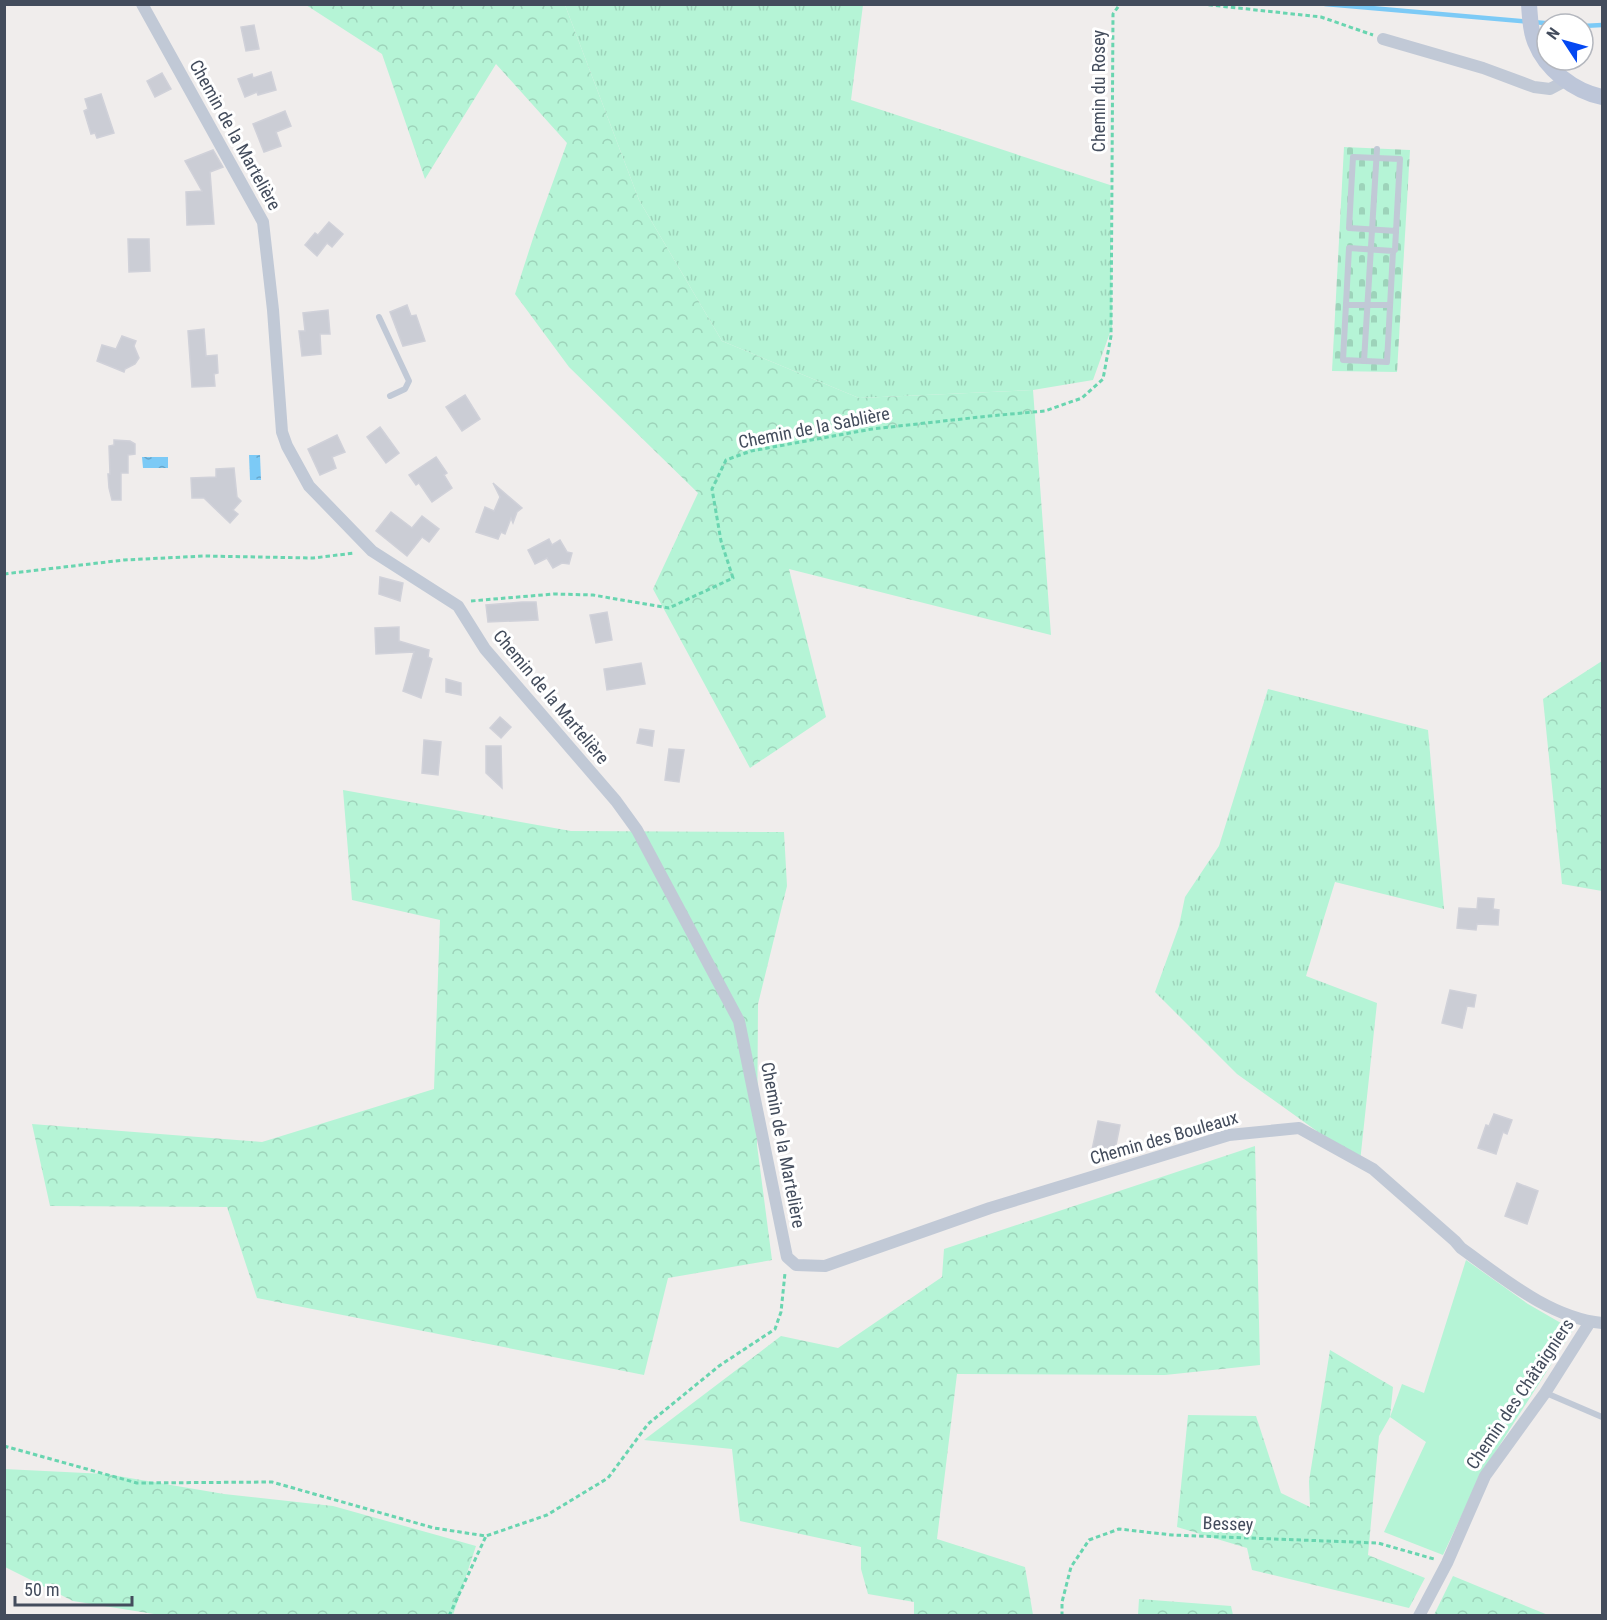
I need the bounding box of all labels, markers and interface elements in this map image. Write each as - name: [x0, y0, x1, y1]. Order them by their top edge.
- north arrow: [1535, 12, 1595, 72]
- text: N: [1543, 24, 1564, 43]
- street label: Chemin du Rosey: [1088, 29, 1109, 152]
- street label: Chemin de la Martelière: [185, 56, 285, 214]
- street label: Chemin de la Sablière: [737, 403, 891, 452]
- street label: Chemin de la Martelière: [489, 625, 614, 768]
- street label: Chemin de la Martelière: [757, 1060, 810, 1230]
- street label: Chemin des Bouleaux: [1087, 1106, 1240, 1169]
- street label: Chemin des Châtaigniers: [1461, 1314, 1578, 1473]
- street label: Bessey: [1202, 1512, 1254, 1535]
- scale bar: [15, 1569, 132, 1607]
- text: 50 m: [24, 1579, 59, 1600]

